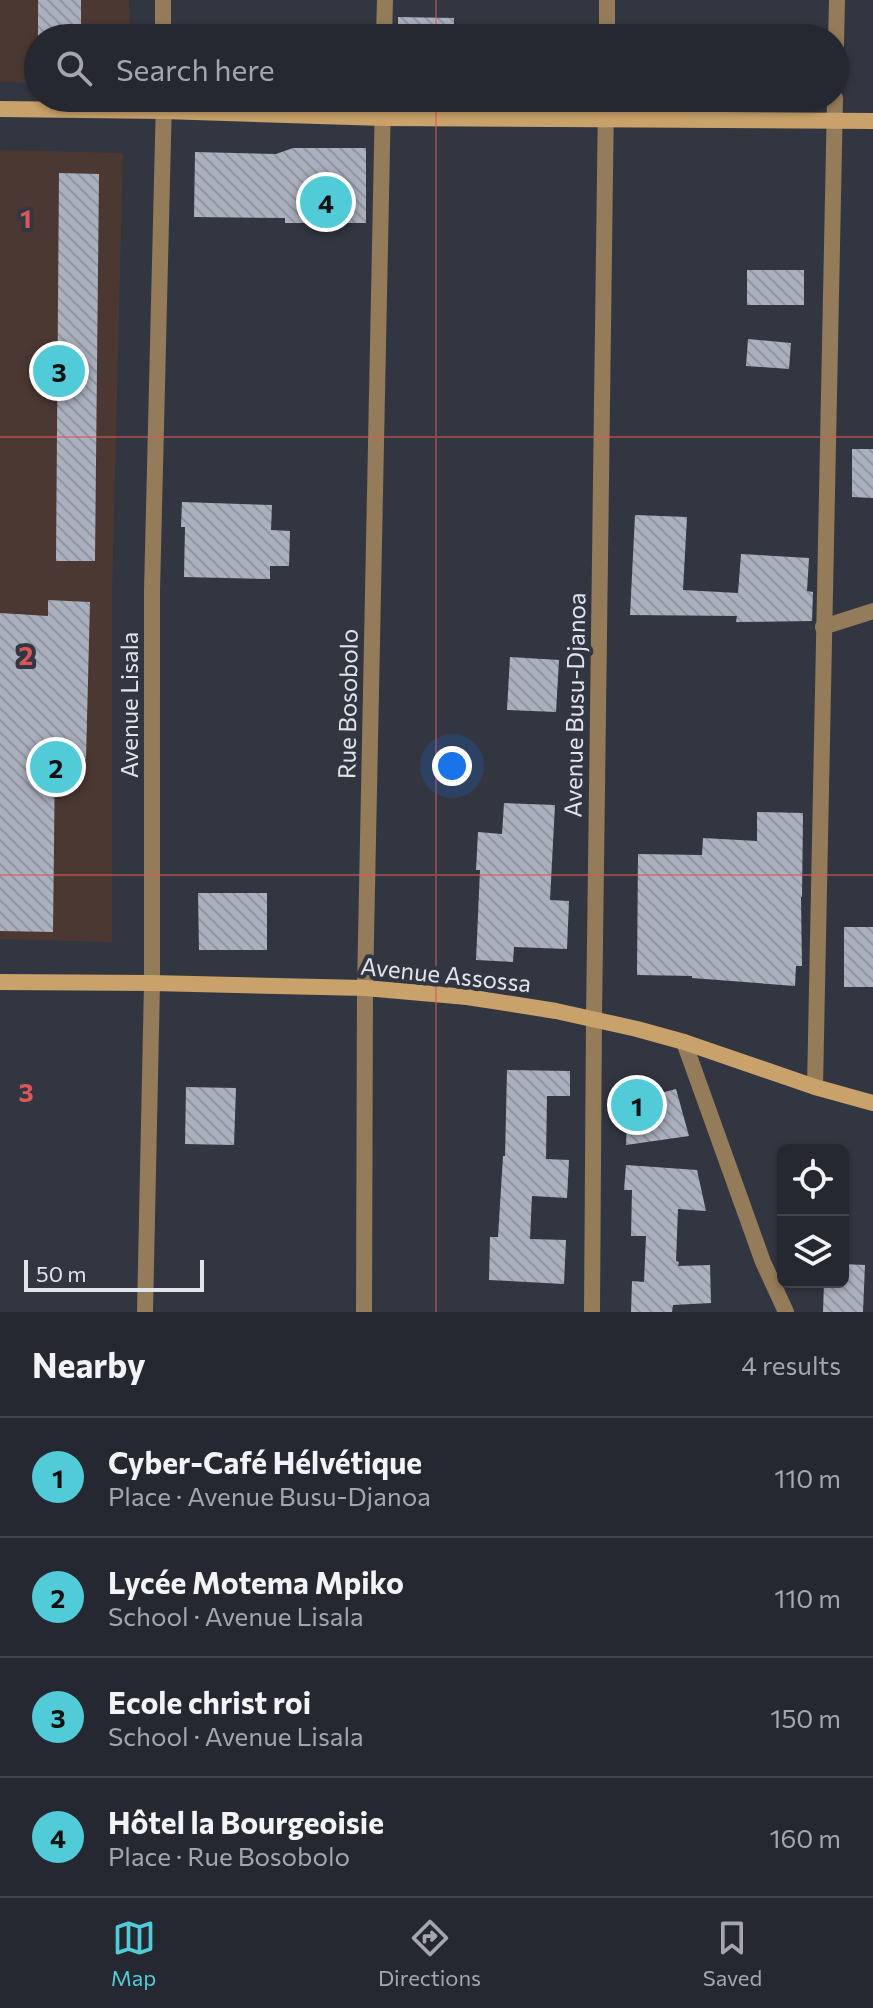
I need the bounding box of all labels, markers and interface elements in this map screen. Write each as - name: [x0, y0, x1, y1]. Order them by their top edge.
- search box: [24, 24, 849, 112]
- icon: search: [52, 46, 96, 90]
- text: Search here: [116, 50, 275, 87]
- pin: 4: [300, 172, 352, 232]
- text: 1: [20, 202, 32, 233]
- pin: 3: [33, 341, 85, 401]
- street label: Avenue Busu-Djanoa: [558, 592, 590, 818]
- street label: Rue Bosobolo: [331, 629, 363, 779]
- street label: Avenue Lisala: [114, 632, 143, 778]
- text: 2: [19, 639, 33, 670]
- pin: 2: [30, 737, 82, 797]
- your location: [432, 746, 472, 786]
- street label: Avenue Assossa: [359, 951, 533, 997]
- pin: 1: [611, 1075, 663, 1135]
- text: 3: [18, 1076, 34, 1107]
- map controls: [777, 1144, 849, 1288]
- button: locate: [777, 1144, 849, 1216]
- button: layers: [777, 1216, 849, 1288]
- scale bar: [24, 1256, 204, 1292]
- text: 50 m: [36, 1260, 86, 1287]
- text: Nearby: [32, 1343, 146, 1385]
- text: 4 results: [741, 1349, 841, 1380]
- text: Cyber-Café Hélvétique: [108, 1443, 422, 1480]
- text: 1: [52, 1462, 64, 1493]
- text: 110 m: [774, 1462, 841, 1493]
- text: Place · Avenue Busu-Djanoa: [108, 1480, 431, 1511]
- text: Lycée Motema Mpiko: [108, 1563, 404, 1600]
- text: 2: [51, 1582, 65, 1613]
- text: 110 m: [774, 1582, 841, 1613]
- text: School · Avenue Lisala: [108, 1600, 364, 1631]
- text: Ecole christ roi: [108, 1683, 311, 1720]
- text: 3: [50, 1702, 66, 1733]
- text: 150 m: [770, 1702, 841, 1733]
- text: School · Avenue Lisala: [108, 1720, 364, 1751]
- text: Hôtel la Bourgeoisie: [108, 1803, 384, 1840]
- text: 4: [50, 1822, 66, 1853]
- text: 160 m: [769, 1822, 841, 1853]
- text: Place · Rue Bosobolo: [108, 1840, 350, 1871]
- tab: Map: [111, 1916, 156, 1991]
- tab: Directions: [378, 1916, 481, 1991]
- tab: Saved: [703, 1916, 762, 1991]

